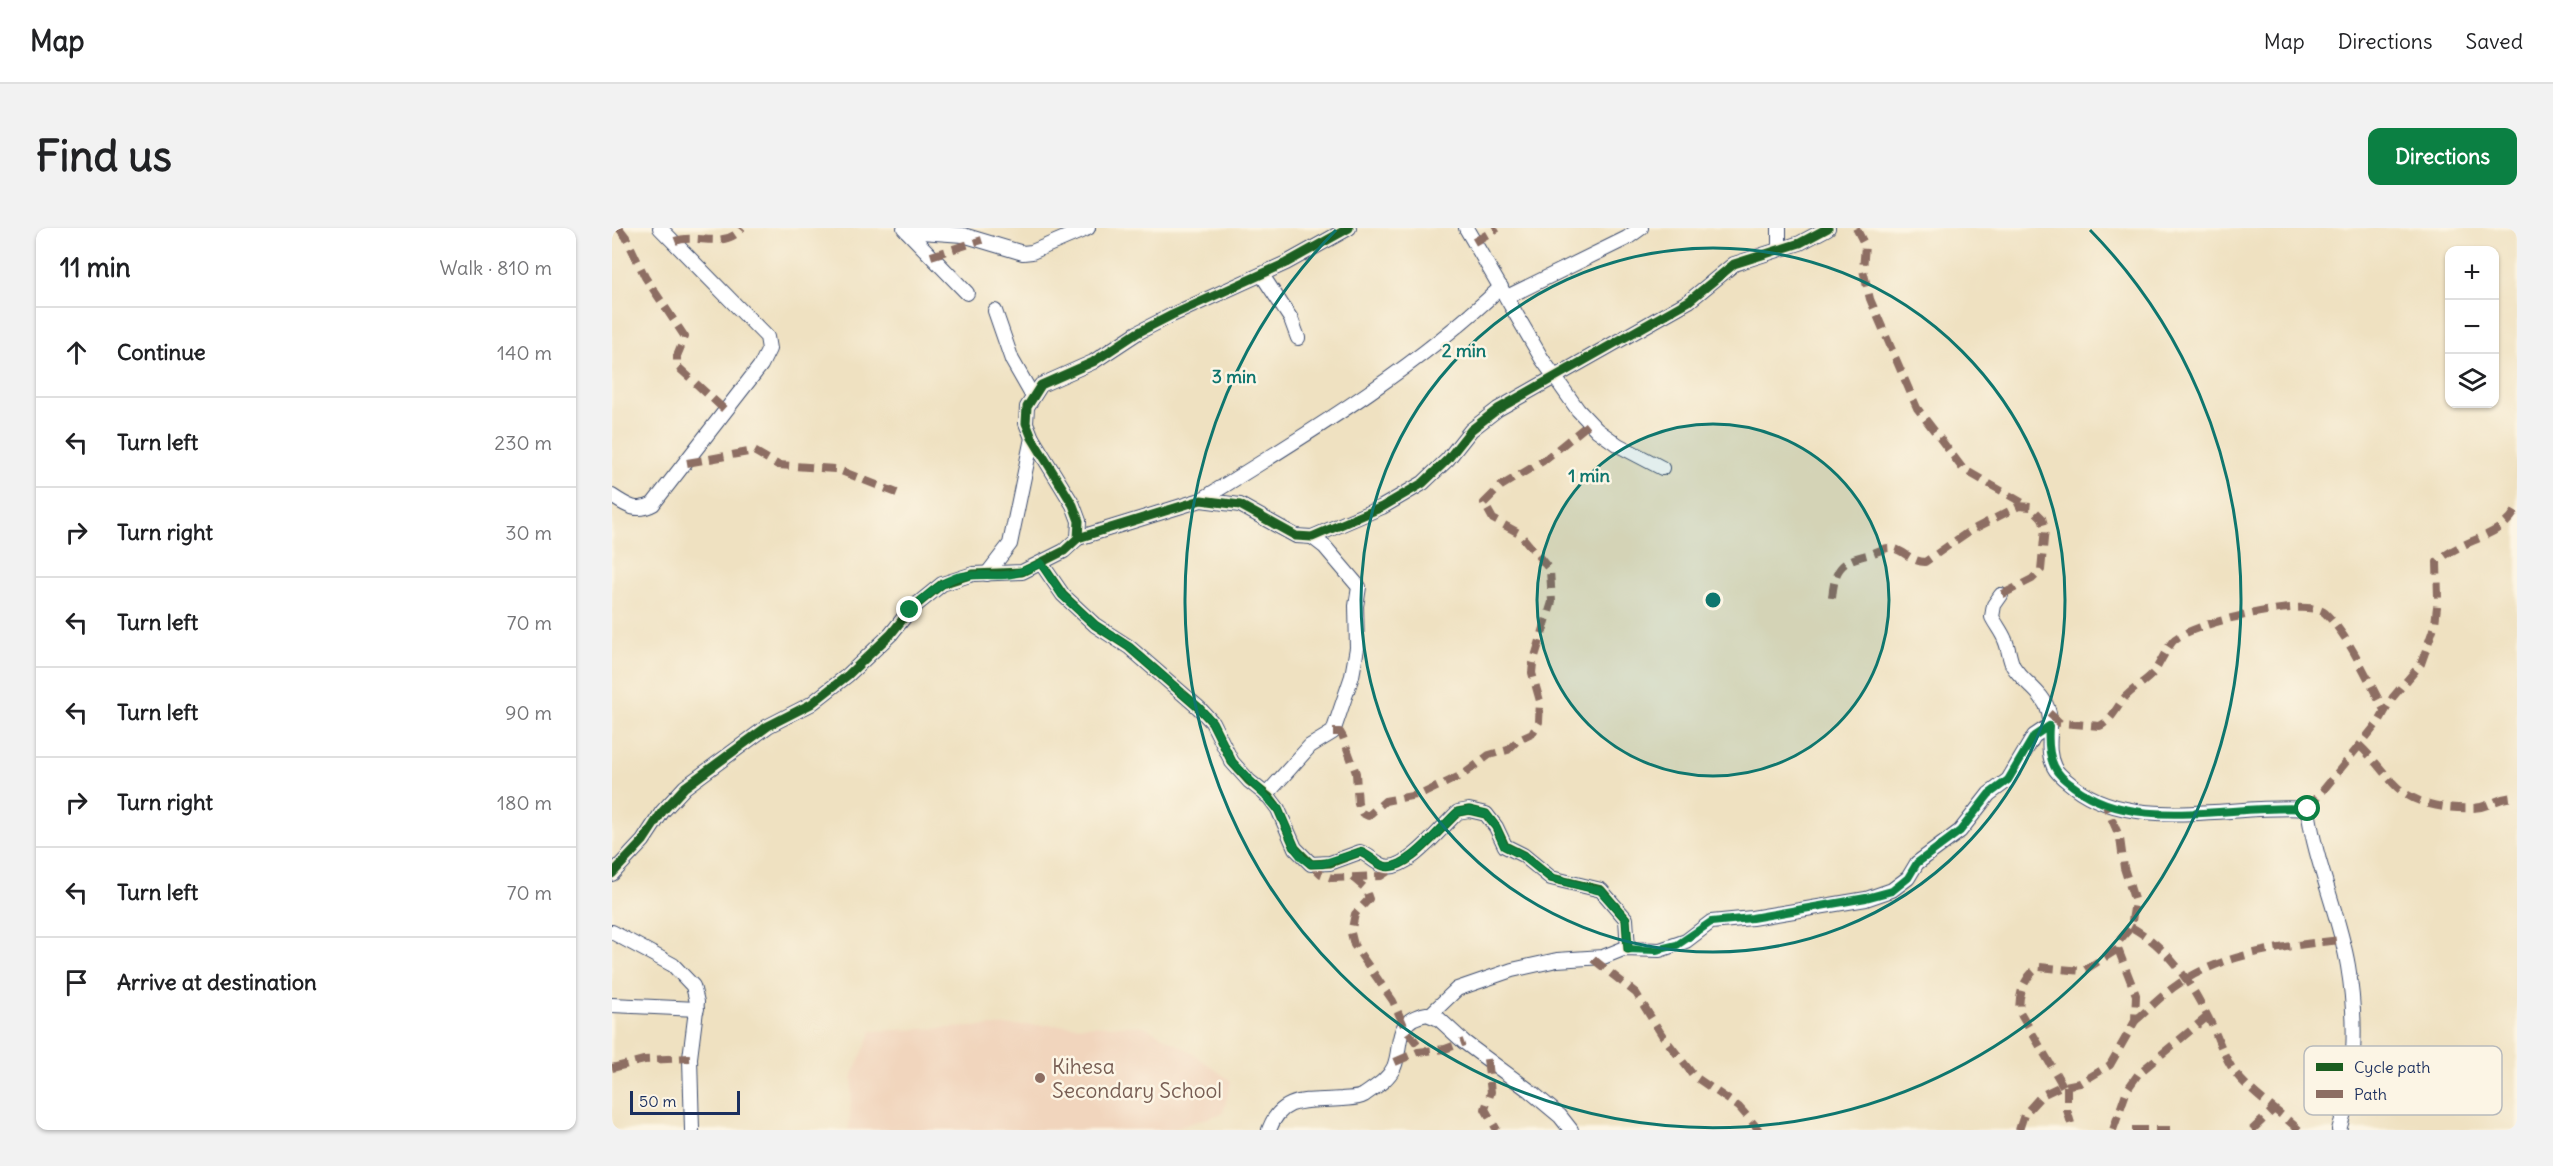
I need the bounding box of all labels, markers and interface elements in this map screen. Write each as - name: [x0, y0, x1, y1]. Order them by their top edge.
- text: Map: [30, 23, 84, 59]
- text: Map: [2264, 28, 2305, 55]
- text: Directions: [2338, 28, 2432, 55]
- text: Saved: [2465, 28, 2523, 55]
- button: Directions: [2368, 128, 2517, 185]
- text: Find us: [36, 130, 172, 182]
- map controls: [2445, 246, 2499, 408]
- button: +: [2445, 246, 2499, 300]
- text: 11 min: [60, 251, 131, 284]
- text: Walk · 810 m: [440, 255, 552, 280]
- button: −: [2445, 300, 2499, 354]
- icon: ahead: [60, 336, 93, 369]
- text: Continue: [117, 338, 206, 366]
- text: 2 min: [1442, 339, 1487, 362]
- text: 140 m: [497, 340, 552, 365]
- button: layers: [2445, 354, 2499, 408]
- text: 3 min: [1212, 365, 1257, 388]
- icon: left: [60, 426, 93, 459]
- text: Turn left: [117, 428, 198, 456]
- text: 230 m: [494, 430, 552, 455]
- text: 1 min: [1568, 464, 1610, 487]
- icon: right: [60, 516, 93, 549]
- text: Turn right: [117, 518, 213, 546]
- text: 30 m: [505, 520, 552, 545]
- centre of rings: [1703, 590, 1723, 610]
- route end: [896, 596, 922, 622]
- icon: left: [60, 606, 93, 639]
- text: Turn left: [117, 608, 198, 636]
- text: 70 m: [507, 610, 552, 635]
- icon: left: [60, 696, 93, 729]
- text: Turn left: [117, 698, 198, 726]
- text: 90 m: [505, 700, 552, 725]
- icon: right: [60, 786, 93, 819]
- text: Turn right: [117, 788, 213, 816]
- text: 180 m: [497, 790, 552, 815]
- route start: [2294, 795, 2320, 821]
- icon: left: [60, 876, 93, 909]
- text: Turn left: [117, 878, 198, 906]
- text: 70 m: [507, 880, 552, 905]
- icon: arrive: [60, 966, 93, 999]
- text: Arrive at destination: [117, 968, 317, 996]
- legend: [2304, 1046, 2502, 1115]
- place label: Kihesa Secondary School: [1052, 1053, 1222, 1104]
- text: Cycle path: [2354, 1057, 2430, 1077]
- marker: Kihesa Secondary School: [1033, 1071, 1047, 1085]
- text: Path: [2354, 1084, 2387, 1104]
- scale bar: [630, 1088, 740, 1116]
- text: 50 m: [639, 1091, 677, 1111]

